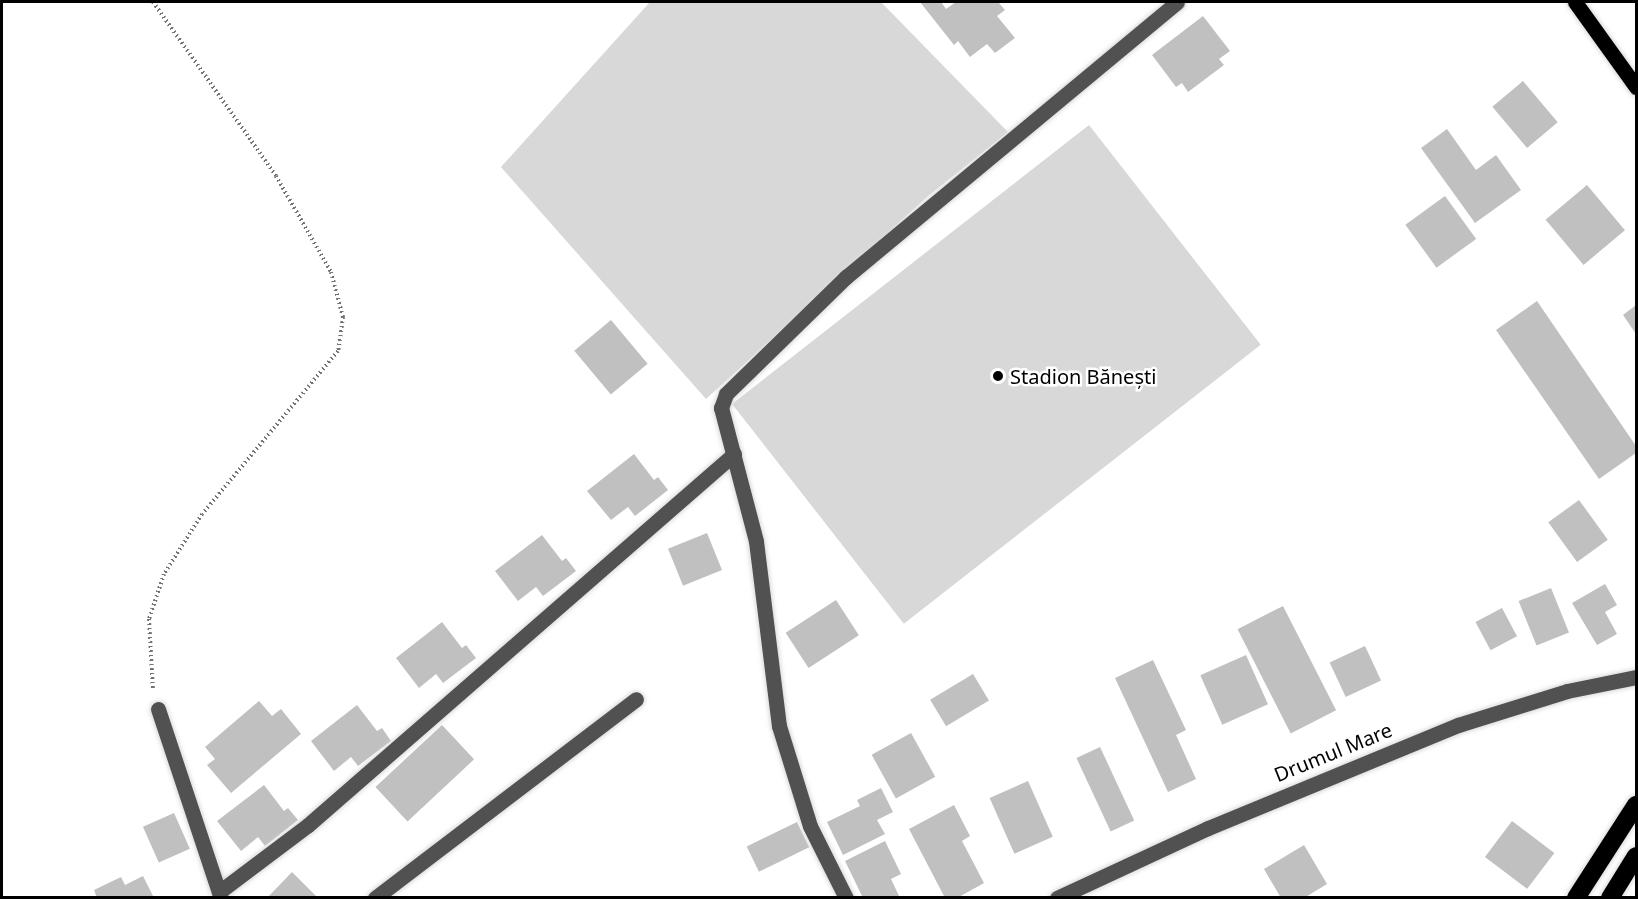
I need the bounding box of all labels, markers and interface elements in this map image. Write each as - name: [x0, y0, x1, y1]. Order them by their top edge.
- place label: Stadion Bănești: [1010, 364, 1156, 388]
- marker: Stadion Bănești: [991, 369, 1005, 383]
- street label: Drumul Mare: [1270, 717, 1396, 787]

